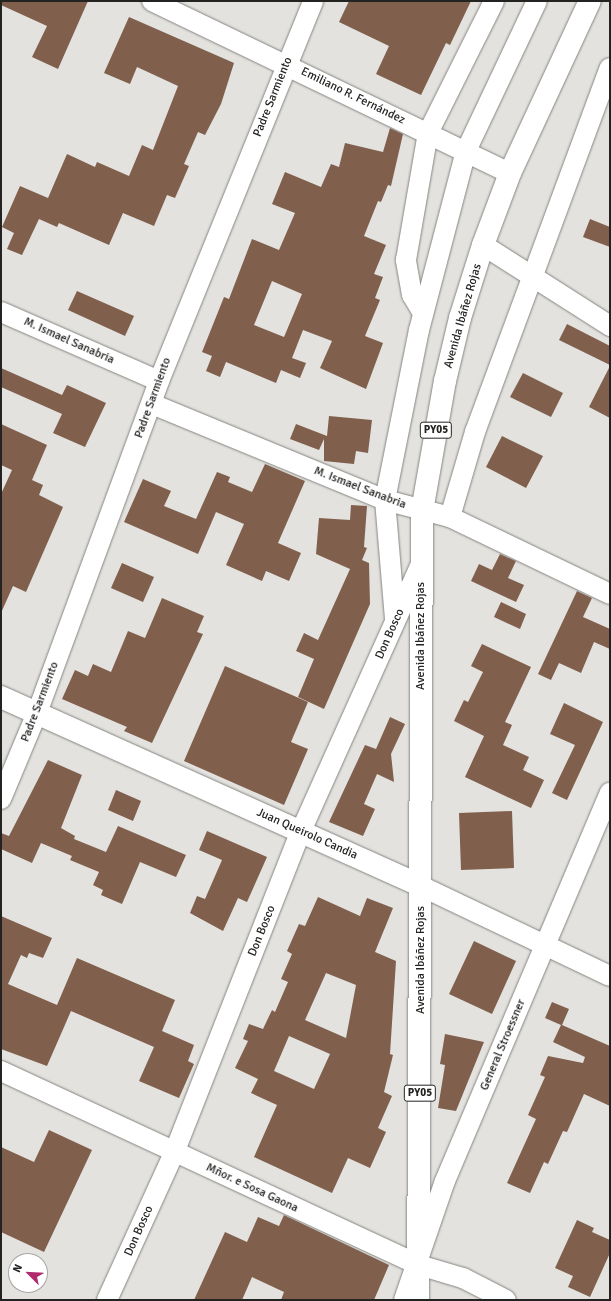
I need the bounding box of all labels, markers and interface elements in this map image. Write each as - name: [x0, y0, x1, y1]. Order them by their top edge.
- street label: Padre Sarmiento: [250, 55, 296, 139]
- street label: Emiliano R. Fernández: [299, 65, 407, 127]
- street label: Avenida Ibáñez Rojas: [441, 262, 485, 370]
- street label: M. Ismael Sanabria: [21, 315, 117, 367]
- street label: Padre Sarmiento: [132, 356, 174, 440]
- road number: PY05: [419, 421, 453, 439]
- street label: M. Ismael Sanabria: [312, 464, 408, 512]
- street label: Avenida Ibáñez Rojas: [414, 582, 428, 690]
- street label: Don Bosco: [372, 607, 408, 661]
- street label: Padre Sarmiento: [18, 660, 62, 744]
- street label: Juan Queirolo Candia: [254, 805, 360, 863]
- street label: Don Bosco: [245, 903, 279, 959]
- street label: Avenida Ibáñez Rojas: [414, 906, 428, 1014]
- street label: General Stroessner: [477, 997, 529, 1093]
- road number: PY05: [403, 1084, 437, 1102]
- street label: Mñor. e Sosa Gaona: [204, 1160, 300, 1216]
- street label: Don Bosco: [121, 1204, 157, 1258]
- north arrow: [8, 1253, 48, 1293]
- text: N: [10, 1262, 25, 1274]

